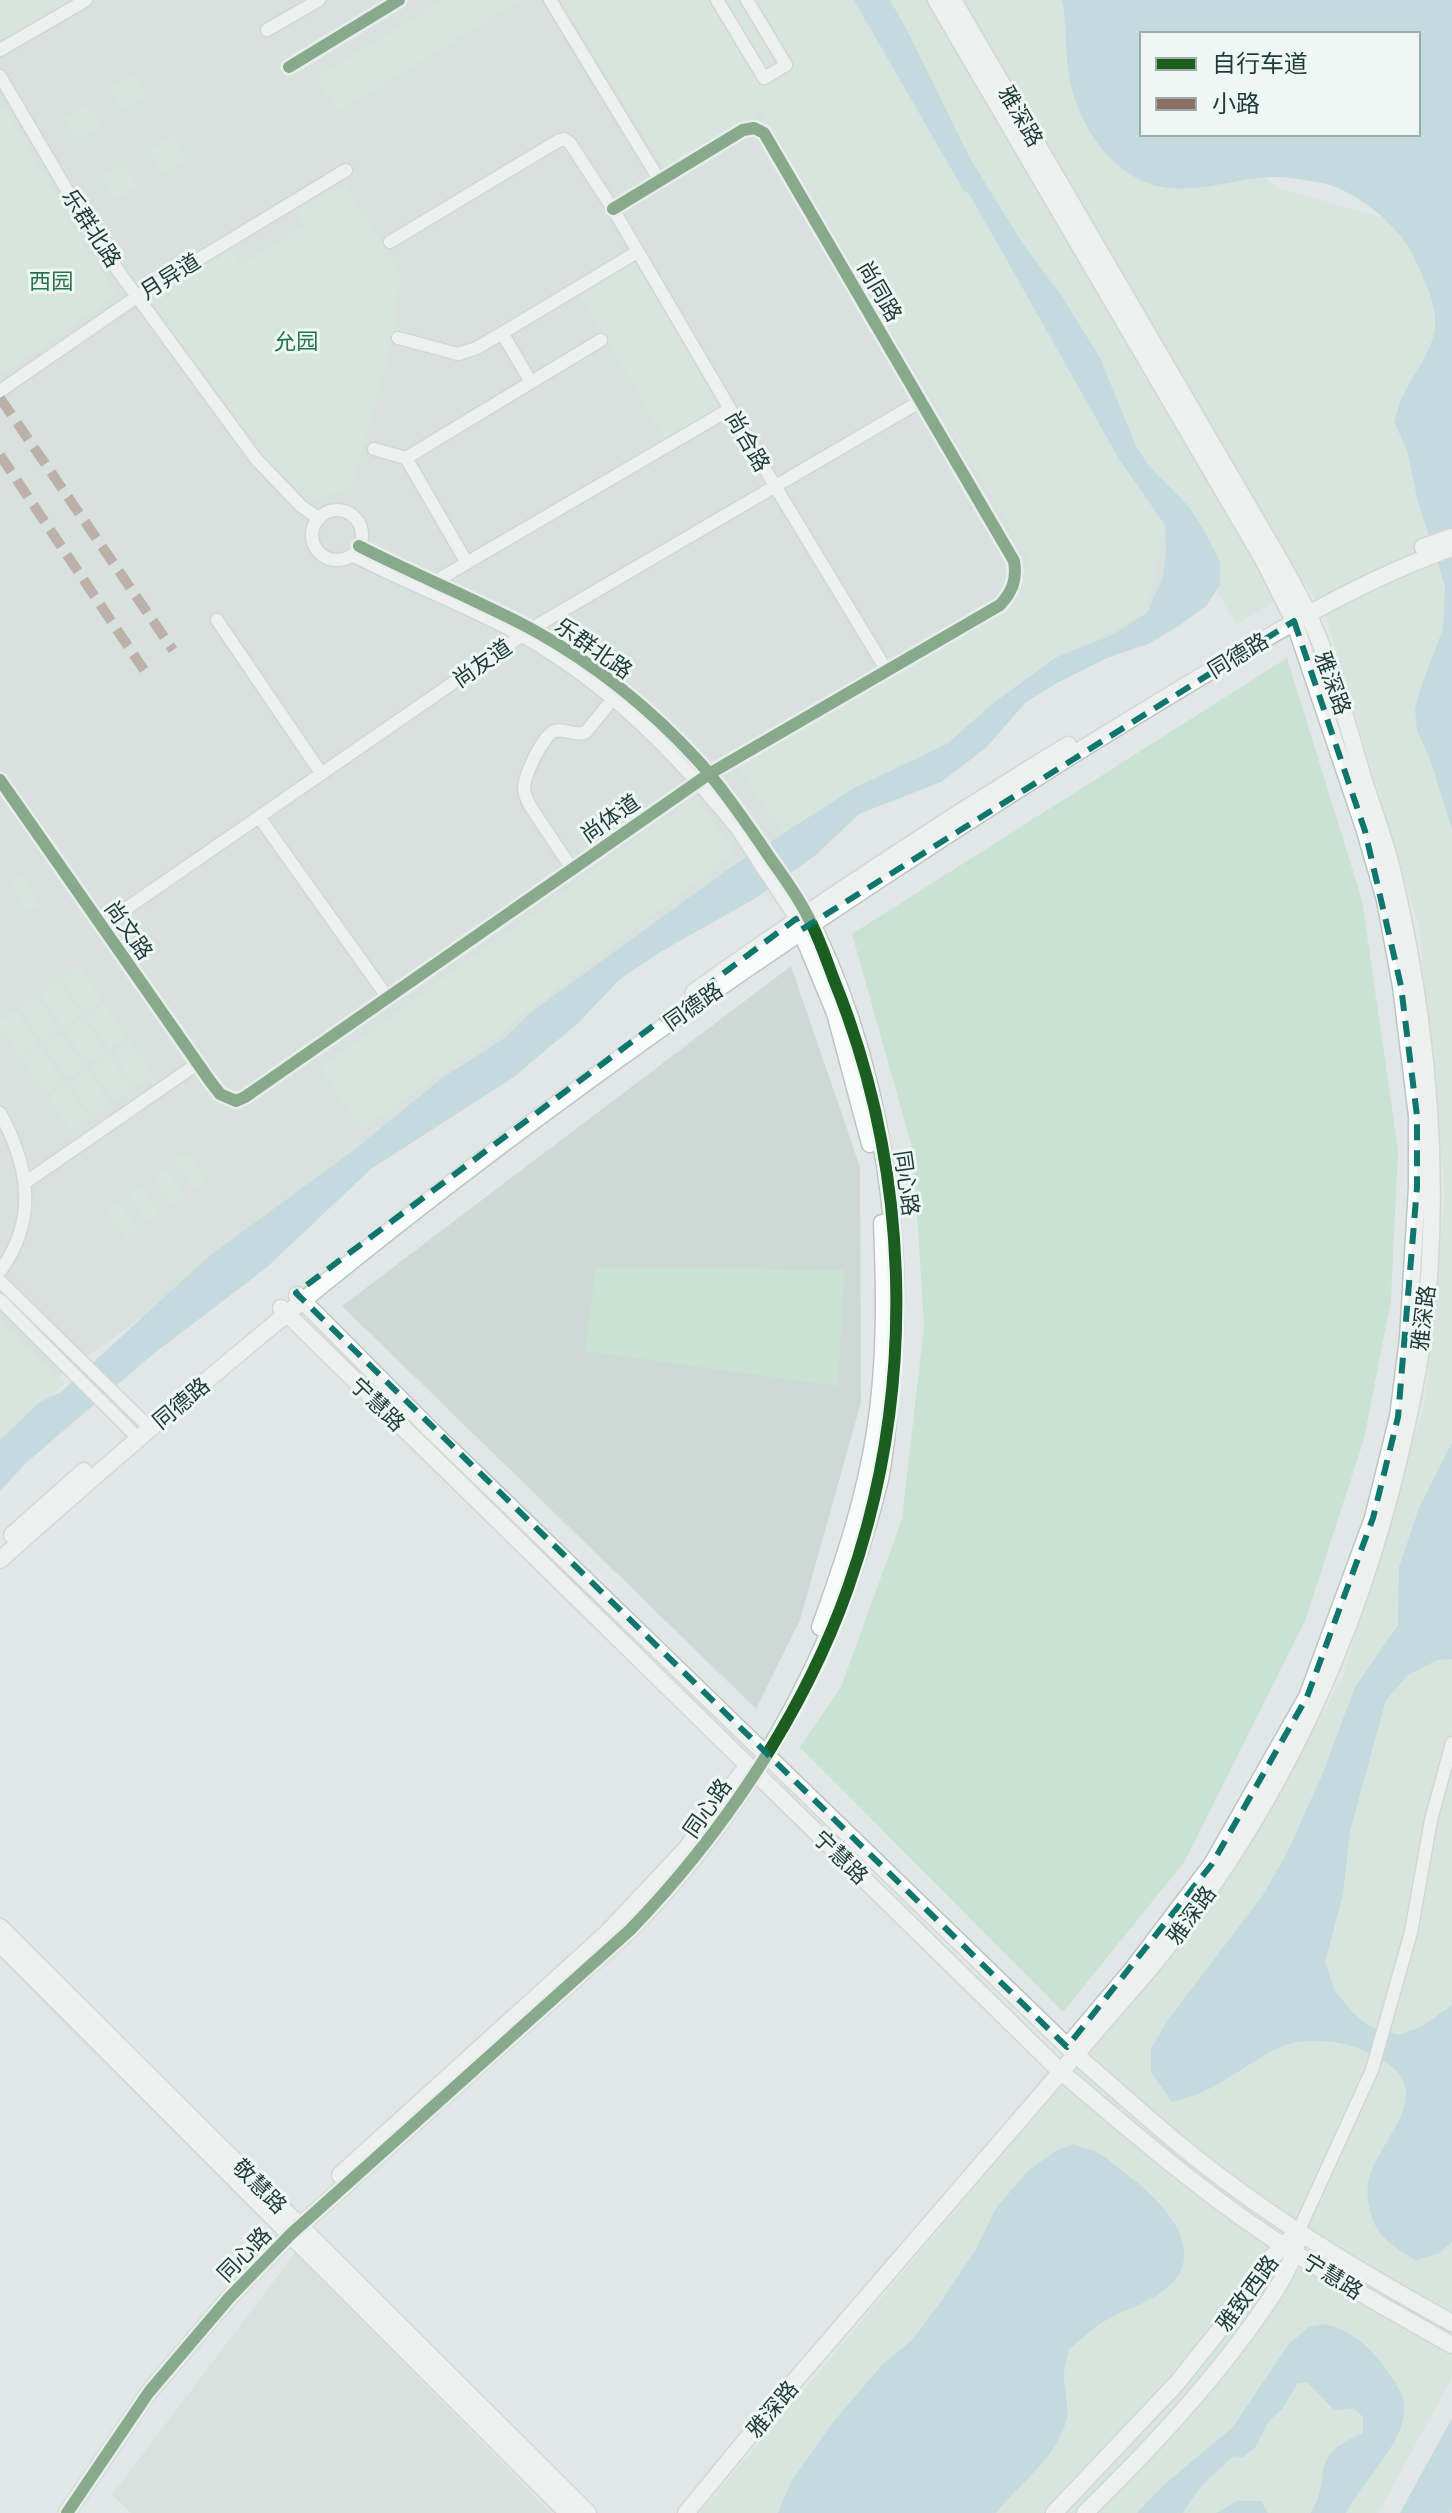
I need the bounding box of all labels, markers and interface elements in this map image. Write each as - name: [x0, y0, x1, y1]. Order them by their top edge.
- legend: [1140, 32, 1420, 136]
- text: 自行车道: [1212, 49, 1308, 78]
- street label: 雅深路: [992, 81, 1049, 152]
- text: 小路: [1212, 89, 1260, 118]
- street label: 乐群北路: [56, 184, 127, 273]
- street label: 月异道: [135, 247, 205, 305]
- street label: 尚同路: [851, 256, 908, 327]
- park label: 西园: [29, 268, 73, 295]
- park label: 允园: [274, 328, 318, 355]
- street label: 尚合路: [719, 406, 776, 477]
- street label: 乐群北路: [550, 612, 638, 685]
- street label: 同德路: [1203, 627, 1274, 684]
- street label: 尚友道: [448, 633, 517, 693]
- street label: 雅深路: [1309, 648, 1357, 719]
- street label: 尚体道: [576, 788, 645, 848]
- street label: 尚文路: [99, 896, 159, 965]
- street label: 同德路: [659, 976, 728, 1036]
- street label: 同心路: [889, 1149, 924, 1218]
- street label: 雅深路: [1406, 1284, 1441, 1352]
- street label: 同德路: [147, 1372, 215, 1435]
- street label: 宁慧路: [345, 1372, 411, 1437]
- street label: 同心路: [677, 1774, 737, 1843]
- street label: 宁慧路: [808, 1825, 874, 1890]
- street label: 雅深路: [1161, 1881, 1222, 1950]
- street label: 敬慧路: [227, 2153, 293, 2219]
- street label: 同心路: [212, 2221, 277, 2287]
- street label: 宁慧路: [1298, 2247, 1368, 2305]
- street label: 雅致西路: [1211, 2250, 1284, 2337]
- street label: 雅深路: [741, 2375, 804, 2443]

